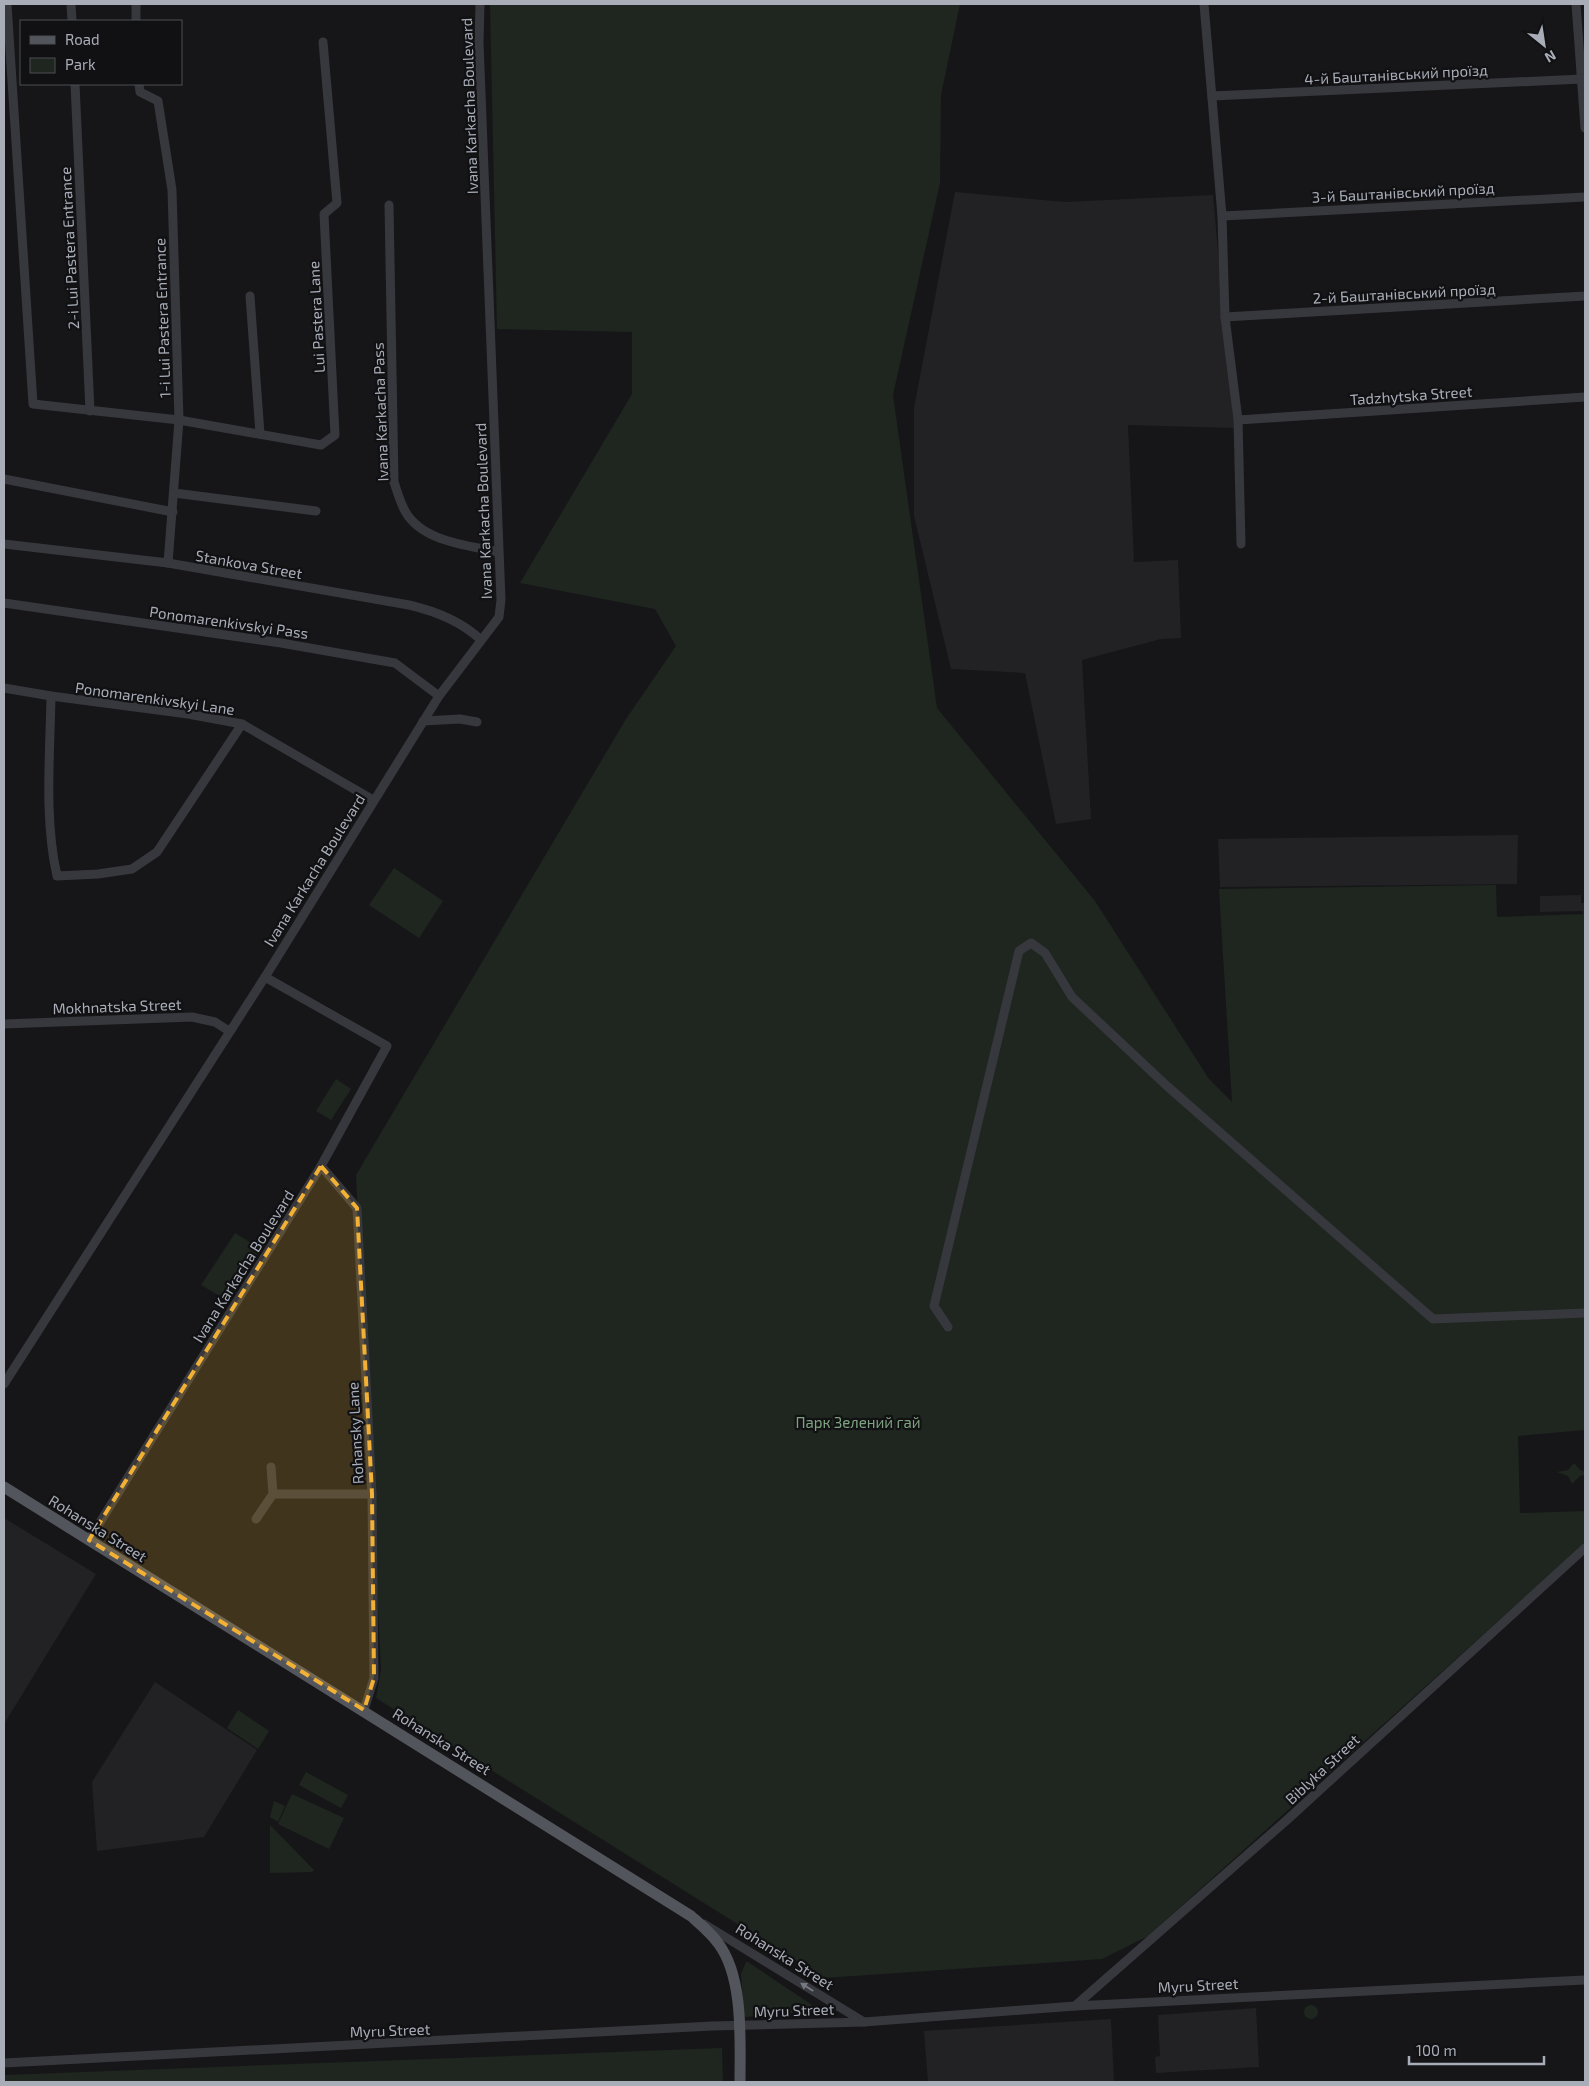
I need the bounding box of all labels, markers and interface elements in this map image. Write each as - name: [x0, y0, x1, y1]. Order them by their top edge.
- street label: Ivana Karkacha Boulevard: [457, 18, 481, 194]
- legend: [20, 20, 182, 85]
- north arrow: [1519, 20, 1569, 70]
- text: Road: [65, 30, 100, 48]
- text: N: [1542, 47, 1559, 67]
- text: Park: [65, 55, 96, 73]
- street label: 4-й Баштанівський проїзд: [1304, 60, 1488, 88]
- street label: 2-i Lui Pastera Entrance: [56, 166, 82, 330]
- street label: 3-й Баштанівський проїзд: [1311, 178, 1495, 206]
- street label: 1-i Lui Pastera Entrance: [150, 238, 174, 398]
- street label: Lui Pastera Lane: [304, 261, 328, 373]
- street label: 2-й Баштанівський проїзд: [1312, 279, 1496, 307]
- street label: Ivana Karkacha Pass: [369, 342, 391, 482]
- street label: Tadzhytska Street: [1349, 382, 1473, 408]
- street label: Ivana Karkacha Boulevard: [471, 423, 495, 599]
- street label: Stankova Street: [194, 546, 304, 582]
- street label: Ponomarenkivskyi Pass: [148, 602, 310, 642]
- street label: Ponomarenkivskyi Lane: [74, 678, 236, 718]
- street label: Ivana Karkacha Boulevard: [260, 790, 368, 950]
- street label: Mokhnatska Street: [52, 995, 182, 1017]
- street label: Ivana Karkacha Boulevard: [189, 1186, 297, 1346]
- street label: Rohansky Lane: [343, 1381, 367, 1485]
- park label: Парк Зелений гай: [795, 1413, 921, 1431]
- street label: Rohanska Street: [46, 1491, 150, 1565]
- street label: Rohanska Street: [390, 1704, 494, 1778]
- street label: Biblyka Street: [1281, 1730, 1363, 1808]
- street label: Rohanska Street: [733, 1919, 837, 1993]
- street label: Myru Street: [1157, 1974, 1239, 1996]
- one-way arrow: [801, 1983, 814, 1992]
- street label: Myru Street: [753, 2000, 835, 2020]
- street label: Myru Street: [349, 2020, 431, 2040]
- scale bar: [1409, 2034, 1544, 2066]
- text: 100 m: [1416, 2041, 1457, 2059]

